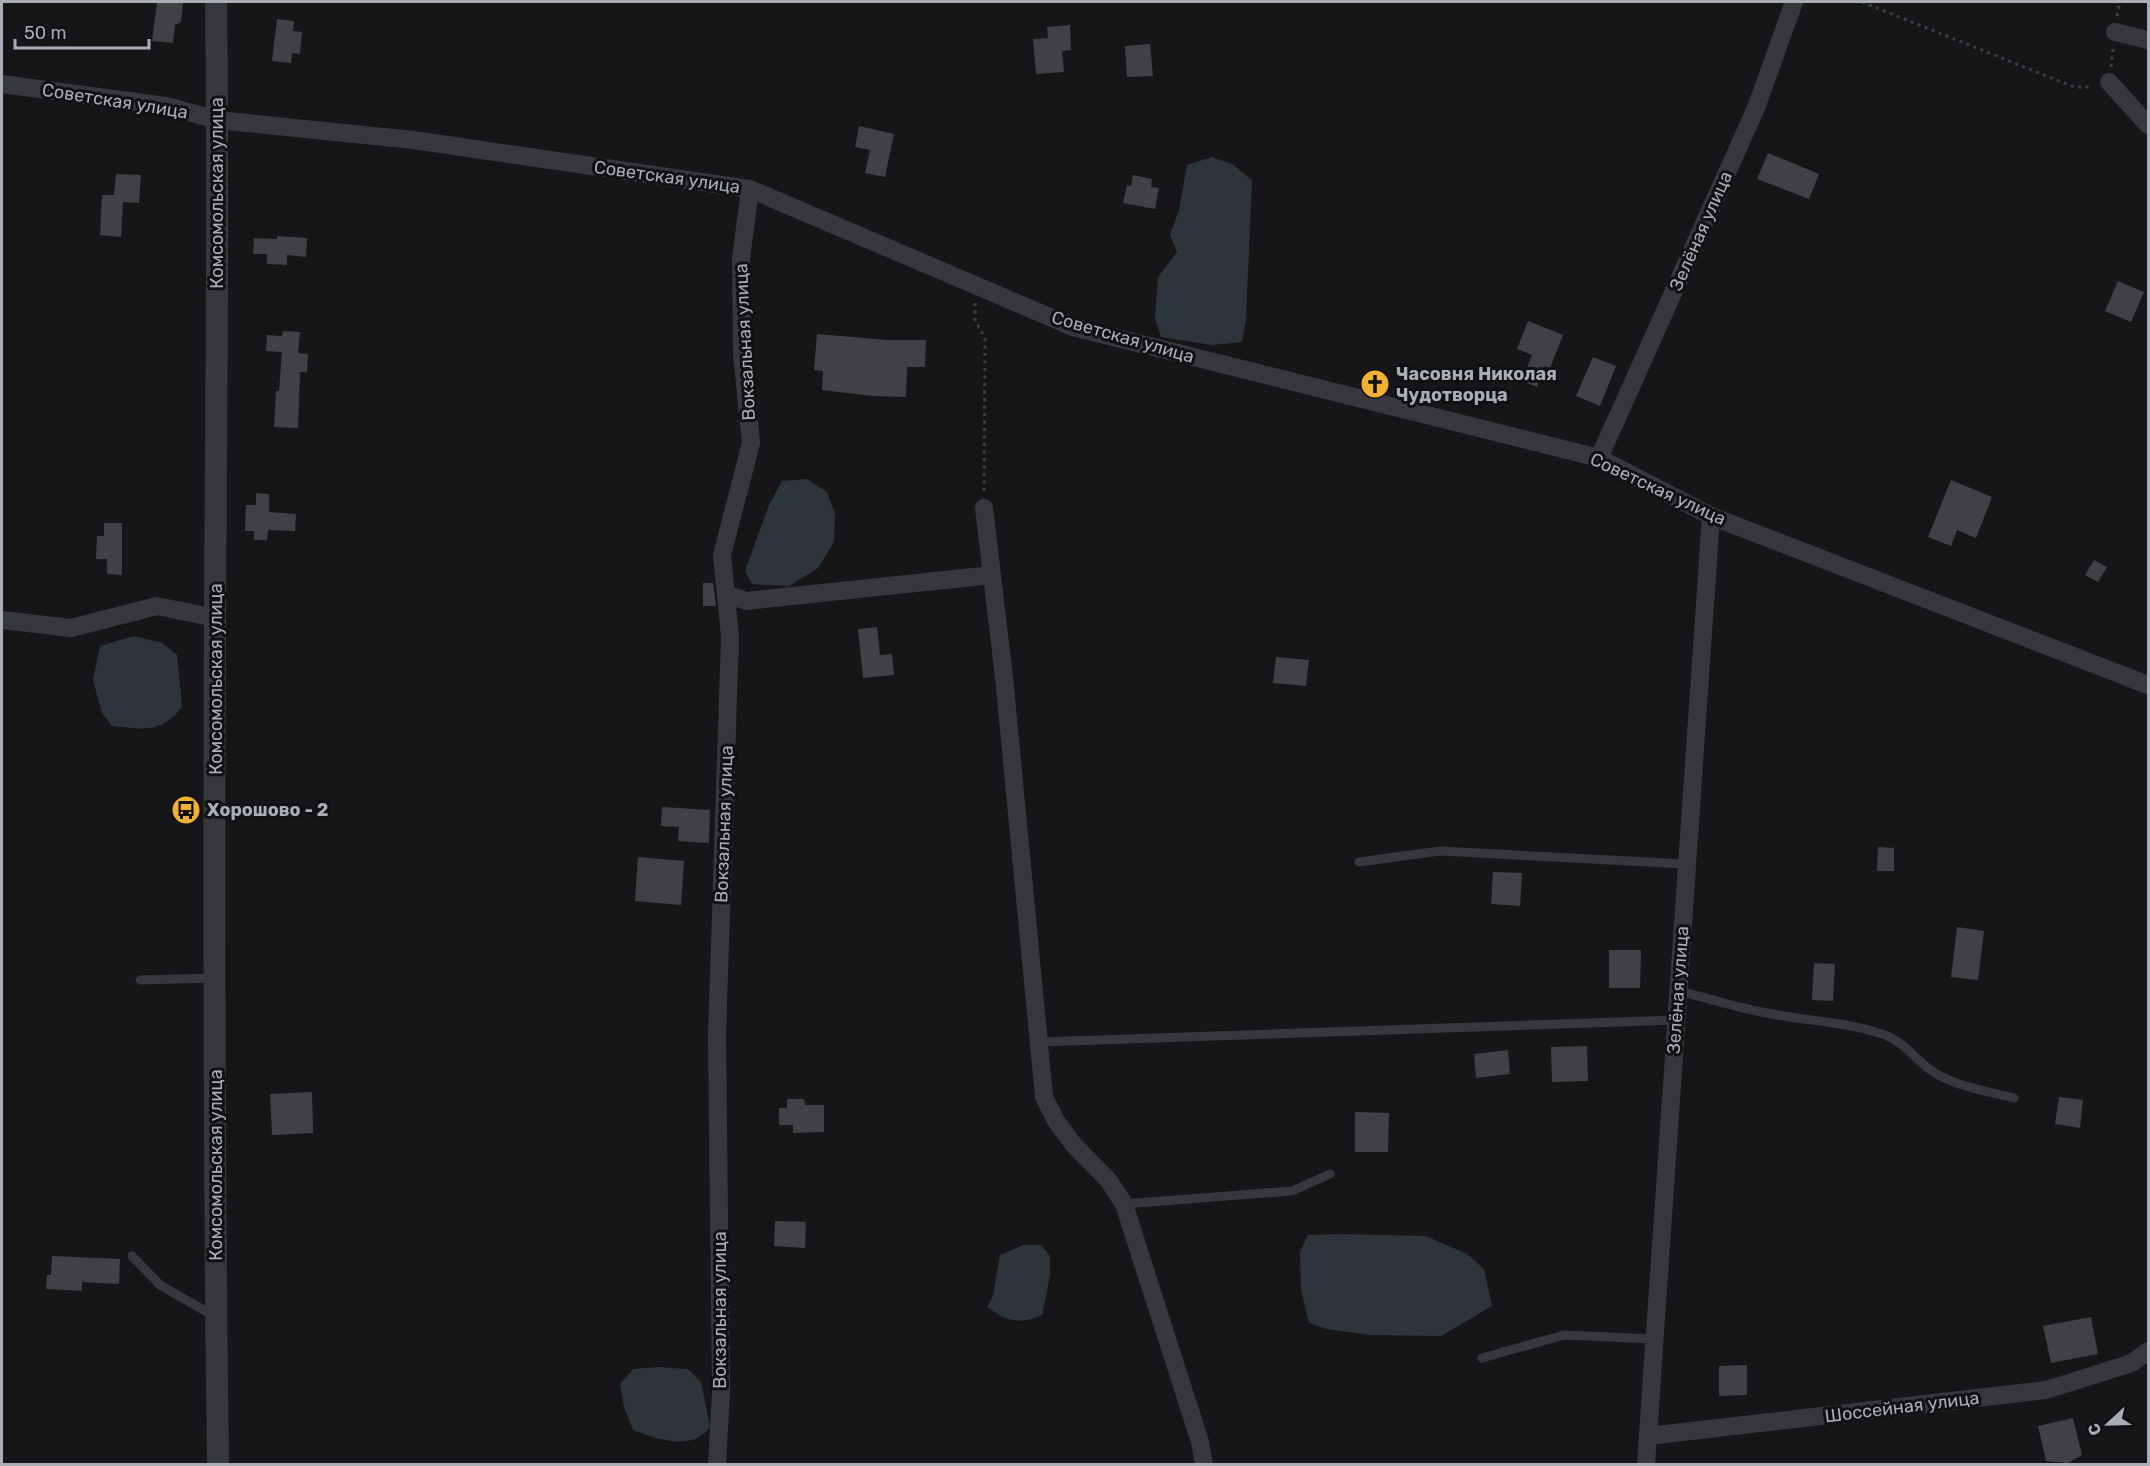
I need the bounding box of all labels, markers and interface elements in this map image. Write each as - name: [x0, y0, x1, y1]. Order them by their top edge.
- scale bar: [15, 12, 148, 50]
- text: 50 m: [24, 22, 67, 44]
- street label: Советская улица: [41, 79, 189, 123]
- street label: Комсомольская улица: [206, 97, 228, 289]
- street label: Советская улица: [593, 156, 741, 198]
- street label: Зелёная улица: [1665, 168, 1737, 294]
- street label: Вокзальная улица: [730, 263, 760, 421]
- street label: Советская улица: [1049, 306, 1197, 368]
- place label: Часовня Николая Чудотворца: [1396, 363, 1557, 406]
- church icon: Часовня Николая Чудотворца: [1359, 368, 1391, 400]
- street label: Советская улица: [1587, 448, 1729, 530]
- street label: Комсомольская улица: [205, 583, 227, 775]
- street label: Вокзальная улица: [710, 745, 738, 903]
- bus stop icon: Хорошово - 2: [170, 794, 202, 826]
- place label: Хорошово - 2: [207, 799, 329, 821]
- street label: Зелёная улица: [1663, 925, 1693, 1055]
- street label: Комсомольская улица: [205, 1069, 227, 1261]
- street label: Вокзальная улица: [709, 1231, 731, 1389]
- street label: Шоссейная улица: [1824, 1387, 1980, 1427]
- north arrow: [2078, 1394, 2138, 1454]
- text: С: [2084, 1421, 2105, 1438]

